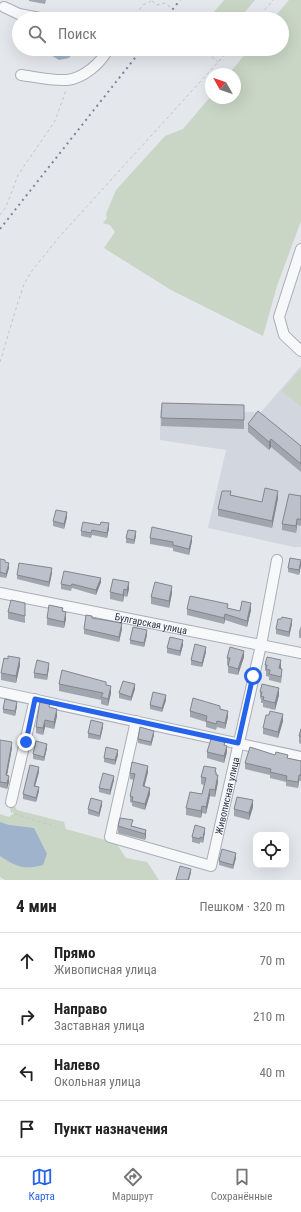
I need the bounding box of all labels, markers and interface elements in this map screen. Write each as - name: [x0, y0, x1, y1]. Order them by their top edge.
- search box: [12, 12, 289, 56]
- icon: search: [26, 23, 48, 45]
- text: Поиск: [58, 25, 97, 43]
- north arrow: [205, 68, 241, 104]
- street label: Булгарская улица: [114, 611, 188, 636]
- route start: [244, 667, 262, 685]
- route end: [17, 733, 35, 751]
- street label: Живописная улица: [213, 756, 242, 836]
- map controls: [253, 832, 289, 868]
- button: locate: [253, 832, 289, 868]
- text: 4 мин: [16, 896, 57, 916]
- text: Пешком · 320 m: [199, 899, 285, 914]
- text: Прямо: [54, 944, 95, 962]
- icon: ahead: [16, 950, 38, 972]
- text: 70 m: [259, 953, 285, 968]
- text: Живописная улица: [54, 962, 157, 977]
- text: Направо: [54, 1000, 107, 1018]
- icon: right: [16, 1006, 38, 1028]
- text: 210 m: [253, 1009, 285, 1024]
- text: Заставная улица: [54, 1018, 145, 1033]
- text: Налево: [54, 1056, 100, 1074]
- icon: left: [16, 1062, 38, 1084]
- text: 40 m: [259, 1065, 285, 1080]
- text: Окольная улица: [54, 1074, 141, 1089]
- icon: arrive: [16, 1118, 38, 1140]
- text: Пункт назначения: [54, 1120, 168, 1138]
- tab: Карта: [29, 1166, 55, 1203]
- tab: Маршрут: [112, 1166, 153, 1203]
- tab: Сохранённые: [211, 1166, 272, 1203]

